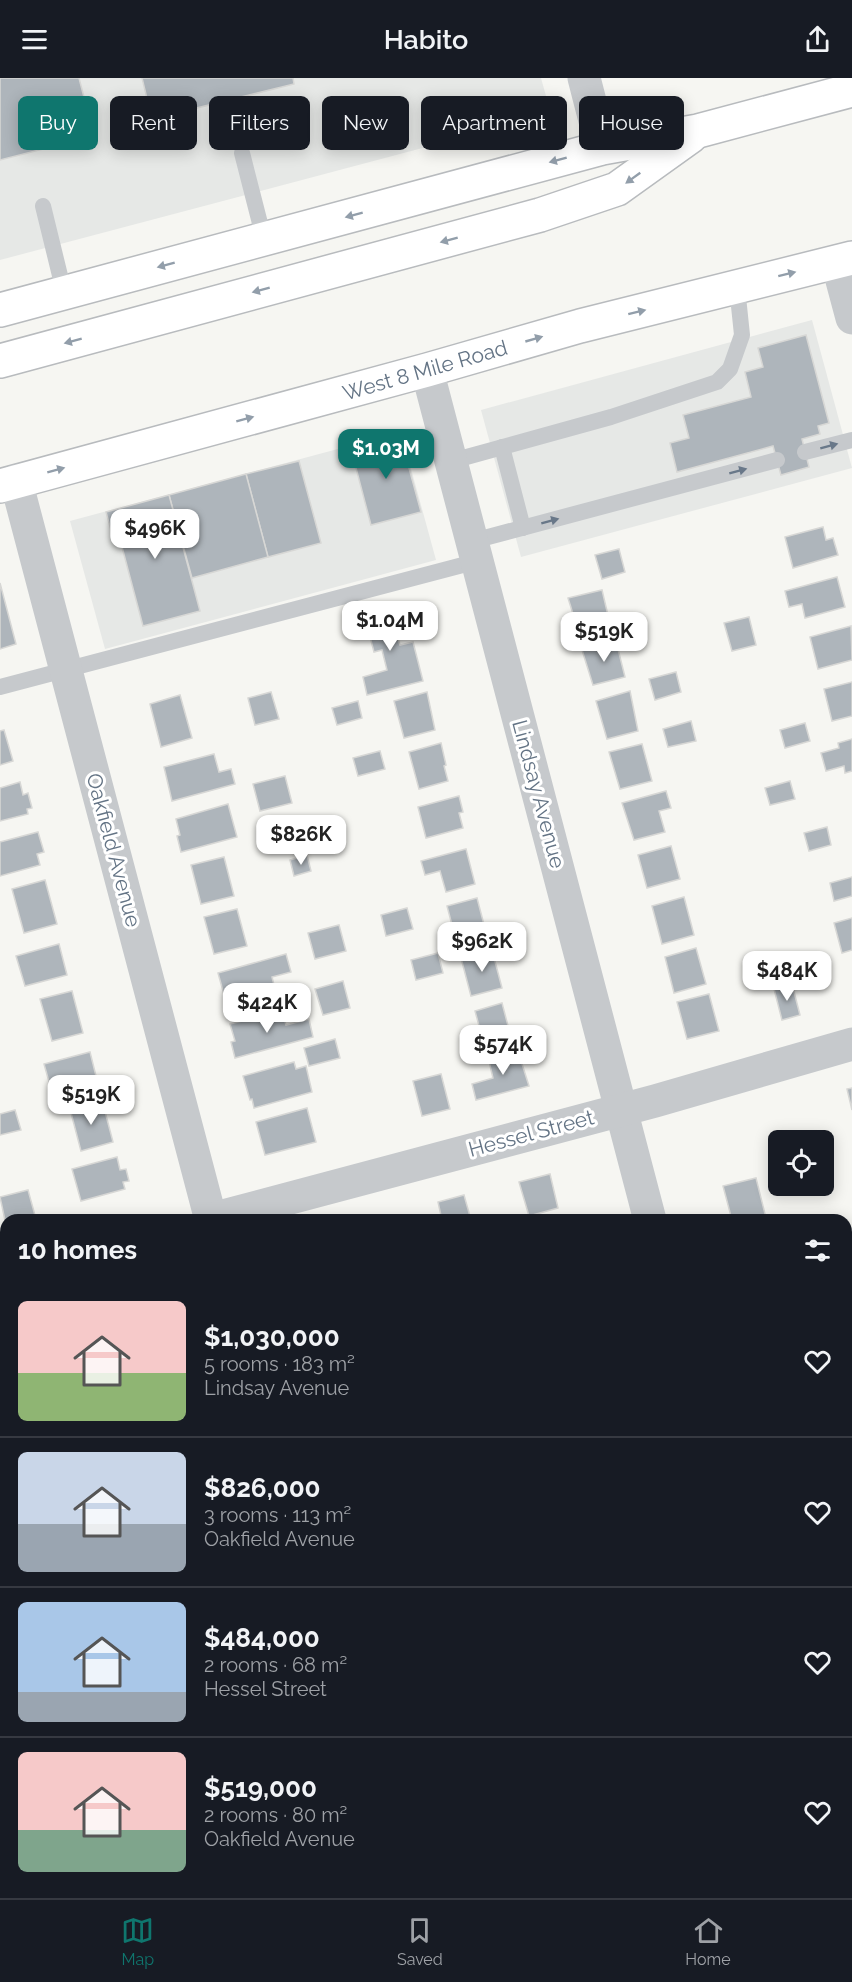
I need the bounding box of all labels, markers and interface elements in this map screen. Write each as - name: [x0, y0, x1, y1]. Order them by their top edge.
- icon: menu: [18, 23, 51, 56]
- icon: share: [801, 23, 834, 56]
- text: Habito: [384, 24, 468, 55]
- chip: Buy: [18, 96, 98, 150]
- chip: Rent: [110, 96, 197, 150]
- chip: Filters: [209, 96, 310, 150]
- chip: New: [322, 96, 409, 150]
- chip: Apartment: [421, 96, 567, 150]
- chip: House: [579, 96, 684, 150]
- one-way arrow: [549, 156, 567, 165]
- one-way arrow: [625, 172, 641, 184]
- one-way arrow: [345, 211, 363, 220]
- one-way arrow: [440, 236, 458, 245]
- one-way arrow: [157, 261, 175, 271]
- one-way arrow: [778, 269, 796, 279]
- one-way arrow: [252, 286, 270, 296]
- one-way arrow: [628, 306, 646, 316]
- one-way arrow: [525, 334, 543, 344]
- street label: West 8 Mile Road: [340, 335, 510, 405]
- one-way arrow: [63, 337, 81, 346]
- one-way arrow: [236, 414, 254, 424]
- pin: $1.03M: [337, 429, 435, 480]
- text: $1.03M: [352, 436, 420, 460]
- one-way arrow: [819, 441, 838, 451]
- one-way arrow: [47, 465, 66, 475]
- one-way arrow: [729, 465, 747, 475]
- pin: $496K: [113, 509, 197, 560]
- text: $496K: [124, 516, 186, 540]
- one-way arrow: [541, 516, 559, 525]
- pin: $1.04M: [341, 601, 439, 652]
- text: $1.04M: [356, 608, 424, 632]
- pin: $519K: [562, 612, 646, 663]
- text: $519K: [575, 619, 633, 643]
- street label: Lindsay Avenue: [507, 717, 571, 871]
- street label: Oakfield Avenue: [81, 770, 147, 930]
- pin: $826K: [259, 815, 343, 866]
- text: $826K: [270, 822, 332, 846]
- pin: $962K: [440, 922, 524, 973]
- text: $962K: [451, 929, 513, 953]
- pin: $484K: [745, 951, 829, 1002]
- text: $484K: [757, 958, 817, 982]
- pin: $424K: [225, 983, 309, 1034]
- text: $424K: [237, 990, 297, 1014]
- pin: $574K: [461, 1025, 545, 1076]
- text: $574K: [473, 1032, 533, 1056]
- pin: $519K: [49, 1075, 133, 1126]
- text: $519K: [62, 1082, 120, 1106]
- street label: Hessel Street: [466, 1104, 596, 1162]
- map controls: [768, 1130, 834, 1196]
- button: locate: [768, 1130, 834, 1196]
- icon: filters: [801, 1234, 834, 1267]
- text: 10 homes: [18, 1235, 137, 1265]
- text: $1,030,000: [204, 1322, 340, 1352]
- icon: home: [66, 1325, 138, 1397]
- icon: heart: [801, 1345, 834, 1378]
- text: 5 rooms · 183 m²: [204, 1352, 355, 1376]
- text: Lindsay Avenue: [204, 1376, 349, 1400]
- text: $826,000: [204, 1473, 321, 1503]
- icon: home: [66, 1476, 138, 1548]
- icon: heart: [801, 1496, 834, 1529]
- text: 3 rooms · 113 m²: [204, 1503, 351, 1527]
- text: Oakfield Avenue: [204, 1527, 355, 1551]
- text: $484,000: [204, 1623, 320, 1653]
- icon: home: [66, 1626, 138, 1698]
- icon: heart: [801, 1646, 834, 1679]
- text: 2 rooms · 68 m²: [204, 1653, 347, 1677]
- text: Hessel Street: [204, 1677, 327, 1701]
- text: $519,000: [204, 1773, 317, 1803]
- icon: home: [66, 1776, 138, 1848]
- icon: heart: [801, 1796, 834, 1829]
- text: 2 rooms · 80 m²: [204, 1803, 347, 1827]
- text: Oakfield Avenue: [204, 1827, 355, 1851]
- tab: Map: [121, 1914, 154, 1969]
- tab: Saved: [397, 1914, 443, 1969]
- tab: Home: [685, 1914, 731, 1969]

